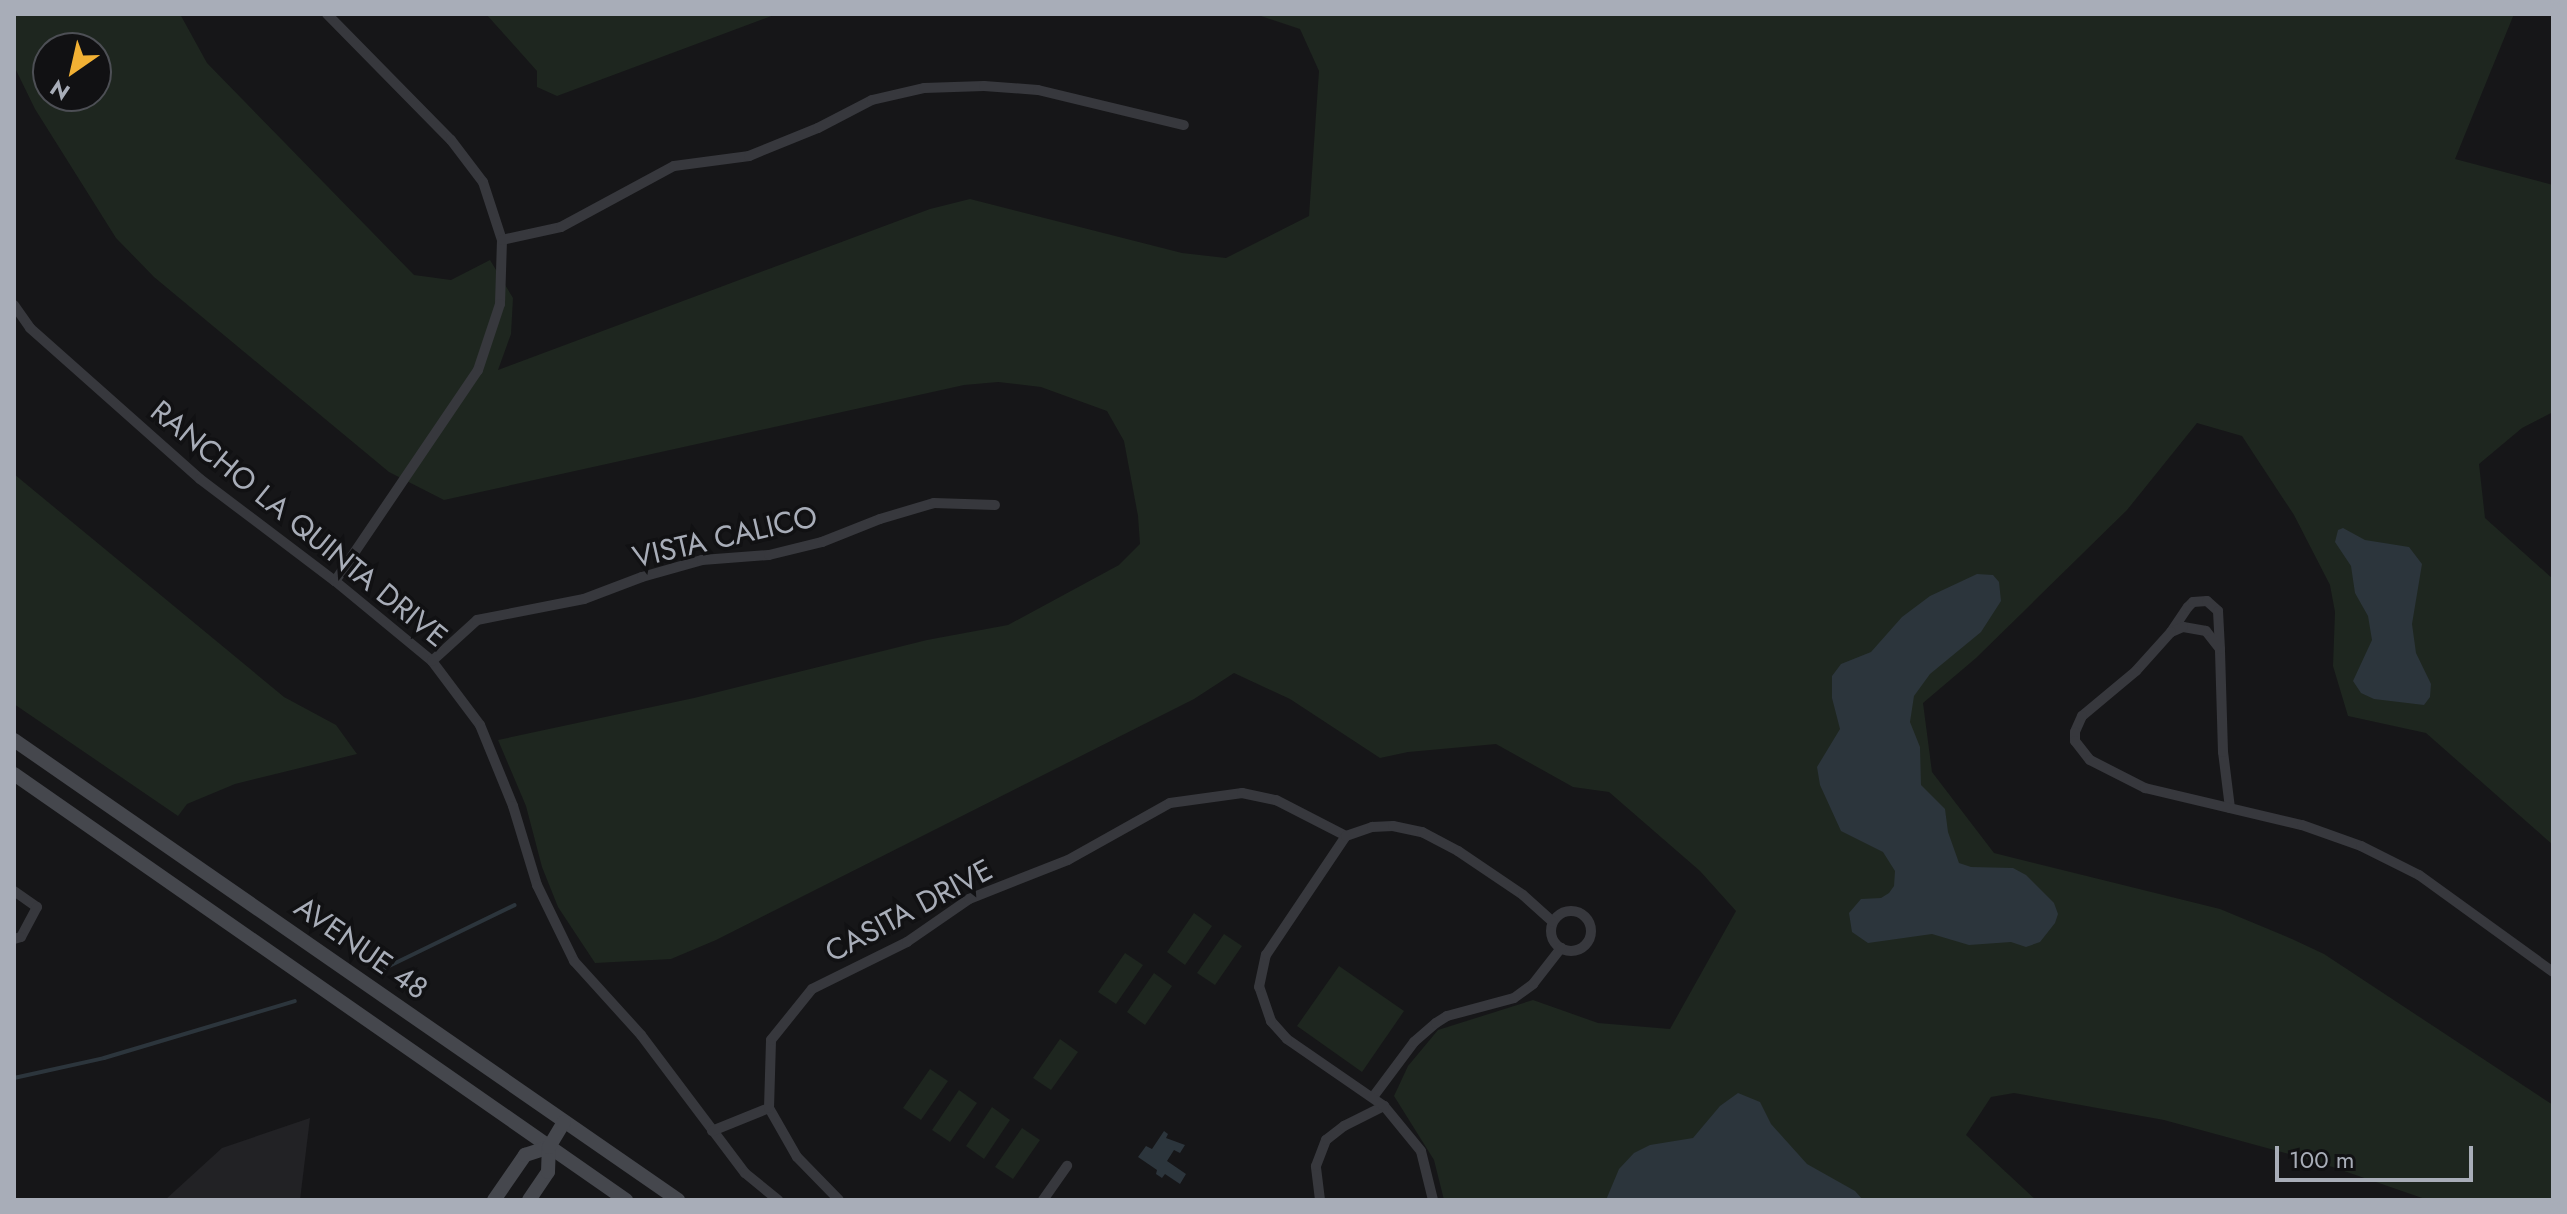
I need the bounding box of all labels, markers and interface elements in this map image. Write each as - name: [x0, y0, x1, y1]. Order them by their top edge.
- north arrow: [32, 32, 112, 112]
- text: N: [44, 72, 76, 108]
- street label: RANCHO LA QUINTA DRIVE: [143, 393, 455, 655]
- street label: VISTA CALICO: [629, 498, 821, 576]
- street label: CASITA DRIVE: [819, 852, 999, 970]
- street label: AVENUE 48: [287, 889, 435, 1007]
- scale bar: [2279, 1130, 2477, 1180]
- text: 100 m: [2289, 1142, 2355, 1177]

